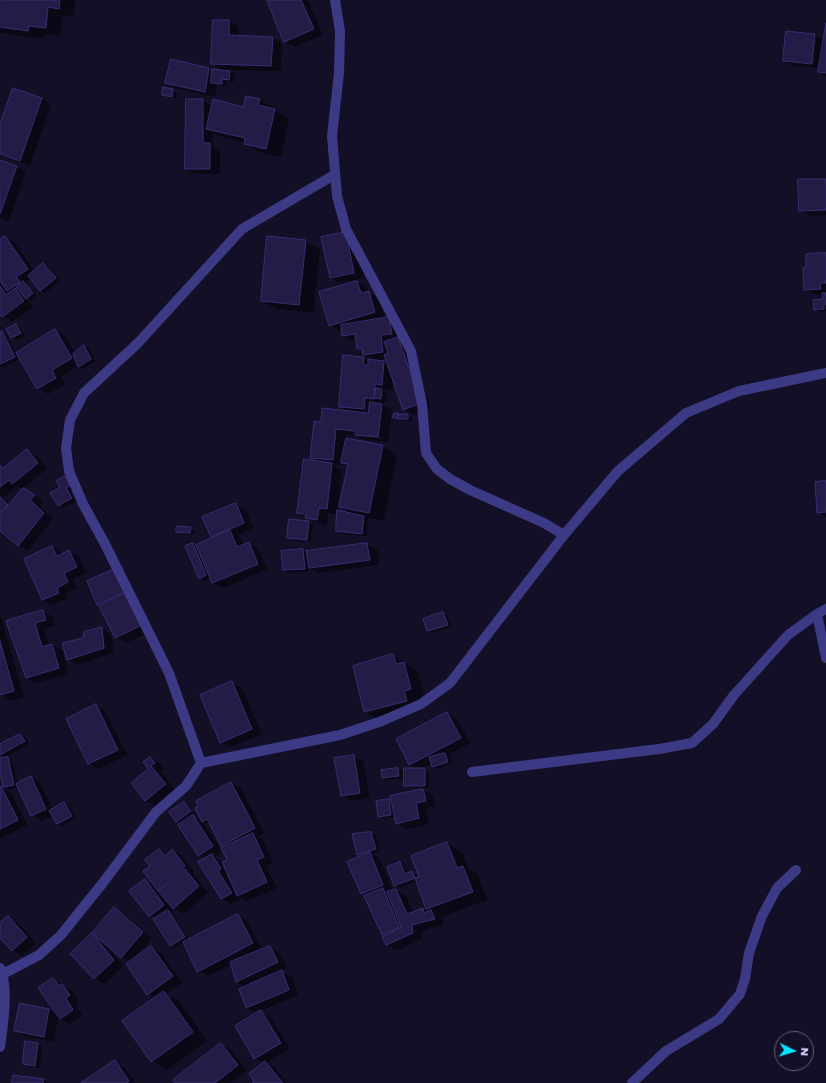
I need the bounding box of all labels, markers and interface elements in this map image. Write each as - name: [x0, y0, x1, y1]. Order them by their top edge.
- north arrow: [774, 1031, 814, 1071]
- text: N: [797, 1047, 813, 1057]

